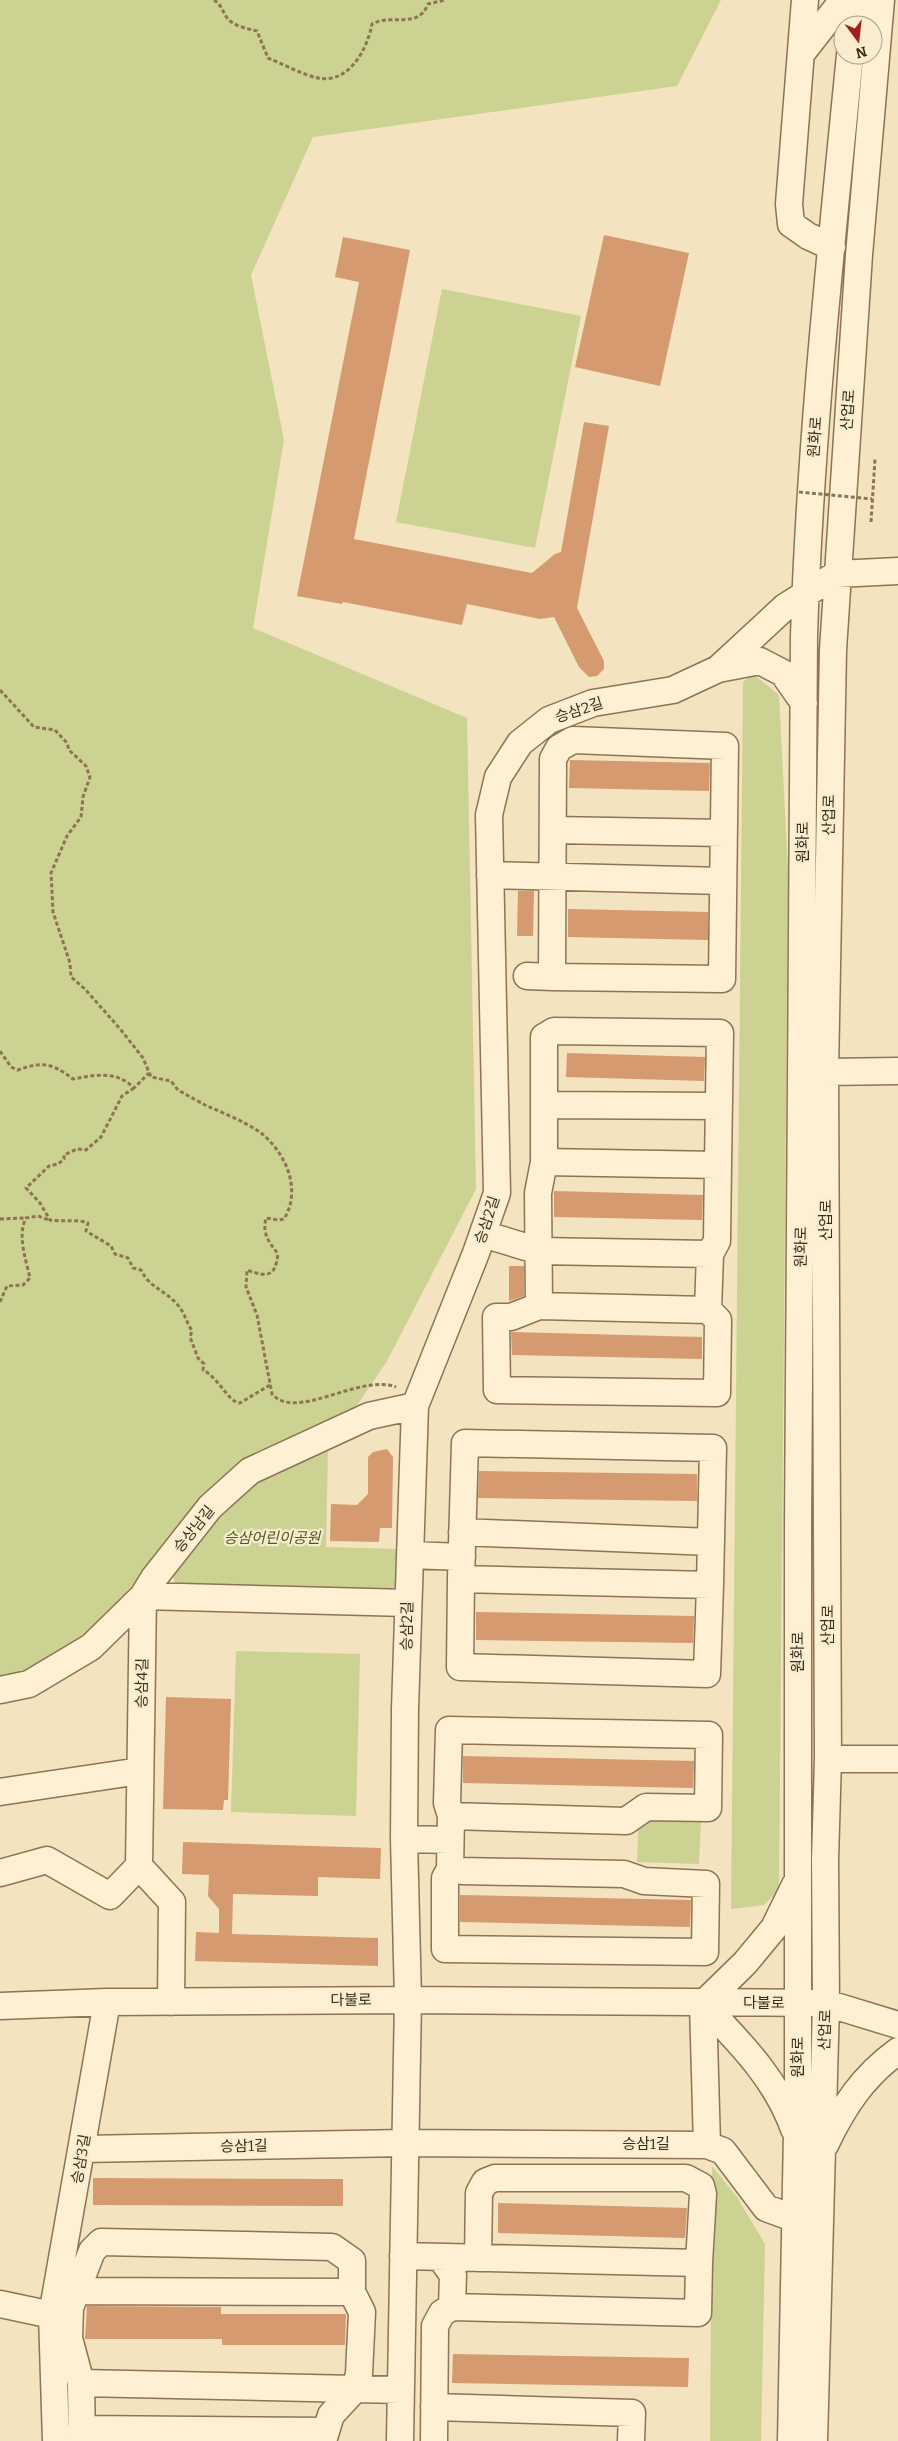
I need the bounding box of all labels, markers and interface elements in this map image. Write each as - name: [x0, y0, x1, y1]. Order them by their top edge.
- north arrow: [833, 15, 883, 65]
- text: N: [854, 42, 869, 62]
- street label: 산업로: [838, 389, 858, 431]
- street label: 원화로: [805, 416, 825, 458]
- street label: 승삼2길: [553, 694, 605, 726]
- street label: 산업로: [820, 794, 838, 836]
- street label: 원화로: [794, 821, 812, 863]
- street label: 승삼2길: [471, 1194, 503, 1246]
- street label: 산업로: [817, 1199, 835, 1241]
- street label: 원화로: [792, 1226, 810, 1268]
- street label: 승상남길: [170, 1502, 218, 1556]
- park label: 승삼어린이공원: [224, 1529, 321, 1547]
- street label: 승삼2길: [398, 1601, 416, 1651]
- street label: 산업로: [819, 1604, 837, 1646]
- street label: 원화로: [789, 1631, 807, 1673]
- street label: 승삼4길: [133, 1658, 151, 1708]
- street label: 다불로: [330, 1991, 372, 2009]
- street label: 다불로: [743, 1994, 785, 2012]
- street label: 산업로: [815, 2009, 835, 2051]
- street label: 원화로: [789, 2036, 807, 2078]
- street label: 승삼3길: [68, 2133, 94, 2185]
- street label: 승삼1길: [622, 2135, 670, 2153]
- street label: 승삼1길: [220, 2137, 268, 2155]

